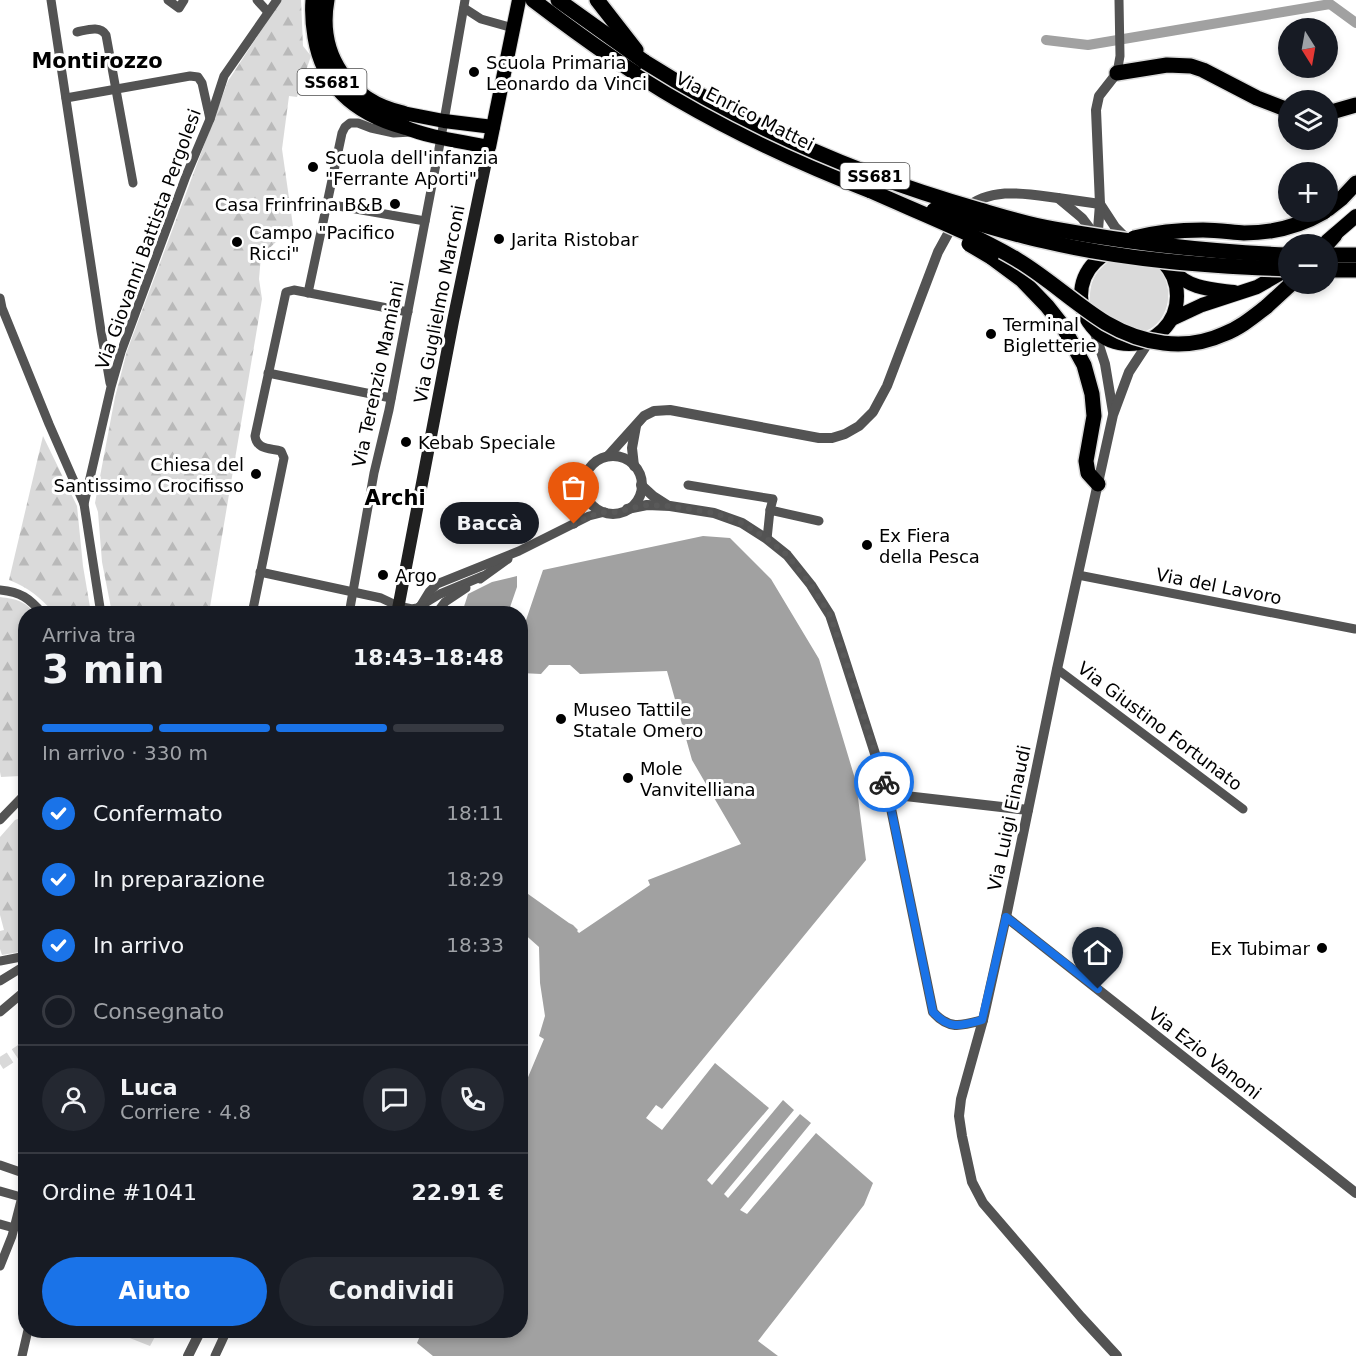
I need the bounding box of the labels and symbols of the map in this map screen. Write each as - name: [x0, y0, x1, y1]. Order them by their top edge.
- north arrow: [1278, 18, 1338, 78]
- district label: Montirozzo: [31, 49, 163, 73]
- place label: Scuola Primaria Leonardo da Vinci: [486, 52, 647, 94]
- marker: Scuola Primaria Leonardo da Vinci: [467, 65, 481, 79]
- street label: Via Enrico Mattei: [672, 67, 818, 155]
- road number: SS681: [298, 69, 366, 95]
- street label: Via Giovanni Battista Pergolesi: [91, 106, 205, 372]
- place label: Scuola dell'infanzia "Ferrante Aporti": [325, 147, 499, 189]
- marker: Scuola dell'infanzia "Ferrante Aporti": [306, 160, 320, 174]
- road number: SS681: [840, 163, 910, 189]
- place label: Casa Frinfrina B&B: [215, 194, 383, 215]
- marker: Casa Frinfrina B&B: [388, 197, 402, 211]
- street label: Via Guglielmo Marconi: [409, 203, 469, 405]
- place label: Campo "Pacifico Ricci": [249, 222, 395, 264]
- place label: Jarita Ristobar: [510, 229, 639, 250]
- marker: Jarita Ristobar: [492, 232, 506, 246]
- marker: Campo "Pacifico Ricci": [230, 235, 244, 249]
- street label: Via Terenzio Mamiani: [348, 279, 408, 469]
- place label: Terminal Bigletterie: [1002, 314, 1097, 356]
- marker: Terminal Bigletterie: [984, 327, 998, 341]
- place label: Kebab Speciale: [418, 432, 556, 453]
- marker: Kebab Speciale: [399, 435, 413, 449]
- place label: Chiesa del Santissimo Crocifisso: [53, 454, 244, 496]
- pin: [548, 462, 599, 524]
- marker: Chiesa del Santissimo Crocifisso: [249, 467, 263, 481]
- district label: Archi: [364, 486, 426, 510]
- callout: Baccà: [439, 503, 538, 545]
- place label: Ex Fiera della Pesca: [879, 525, 980, 567]
- marker: Ex Fiera della Pesca: [860, 538, 874, 552]
- street label: Via del Lavoro: [1154, 564, 1284, 608]
- place label: Argo: [395, 565, 437, 586]
- marker: Argo: [376, 568, 390, 582]
- street label: Via Giustino Fortunato: [1074, 657, 1246, 795]
- place label: Museo Tattile Statale Omero: [573, 699, 703, 741]
- marker: Museo Tattile Statale Omero: [554, 712, 568, 726]
- street label: Via Luigi Einaudi: [983, 743, 1035, 893]
- courier: [854, 752, 914, 812]
- place label: Mole Vanvitelliana: [640, 758, 756, 800]
- marker: Mole Vanvitelliana: [621, 771, 635, 785]
- pin: [1072, 927, 1123, 989]
- place label: Ex Tubimar: [1210, 938, 1311, 959]
- marker: Ex Tubimar: [1315, 941, 1329, 955]
- street label: Via Ezio Vanoni: [1145, 1003, 1265, 1103]

